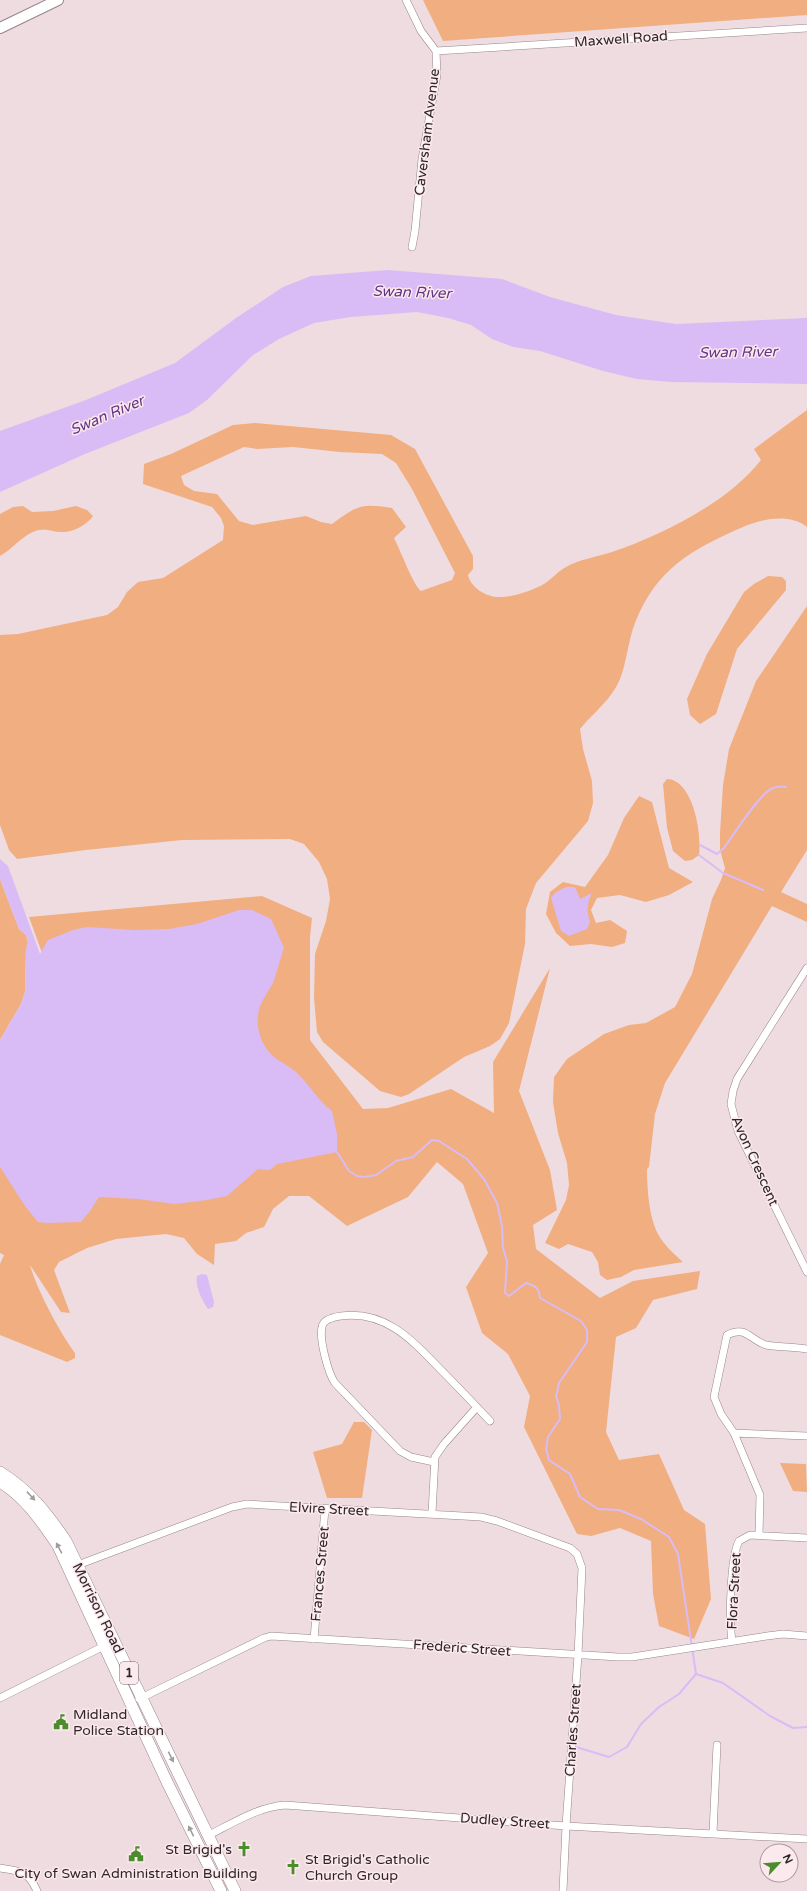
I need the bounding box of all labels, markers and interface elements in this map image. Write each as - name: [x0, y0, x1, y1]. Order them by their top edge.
- street label: Maxwell Road: [574, 27, 668, 51]
- street label: Caversham Avenue: [411, 67, 443, 196]
- water label: Swan River: [372, 282, 454, 302]
- water label: Swan River: [699, 342, 780, 362]
- water label: Swan River: [67, 390, 149, 439]
- street label: Avon Crescent: [728, 1114, 783, 1209]
- one-way arrow: [26, 1491, 35, 1500]
- street label: Elvire Street: [289, 1498, 370, 1520]
- street label: Frances Street: [307, 1525, 333, 1622]
- one-way arrow: [56, 1543, 63, 1554]
- street label: Flora Street: [723, 1551, 745, 1630]
- street label: Morrison Road: [69, 1560, 127, 1656]
- street label: Frederic Street: [413, 1636, 512, 1660]
- road number: 1: [120, 1662, 138, 1684]
- street label: Charles Street: [561, 1682, 585, 1777]
- place label: Midland Police Station: [73, 1706, 164, 1739]
- public building icon: Midland Police Station: [52, 1713, 70, 1731]
- one-way arrow: [168, 1752, 174, 1763]
- street label: Dudley Street: [459, 1809, 551, 1833]
- one-way arrow: [188, 1825, 194, 1837]
- church icon: St Brigid's: [235, 1840, 253, 1858]
- place label: St Brigid's: [165, 1841, 232, 1858]
- north arrow: [759, 1843, 799, 1883]
- public building icon: City of Swan Administration Building: [127, 1845, 145, 1863]
- place label: St Brigid's Catholic Church Group: [305, 1851, 430, 1884]
- text: N: [780, 1852, 795, 1866]
- church icon: St Brigid's Catholic Church Group: [284, 1858, 302, 1876]
- place label: City of Swan Administration Building: [14, 1865, 258, 1882]

